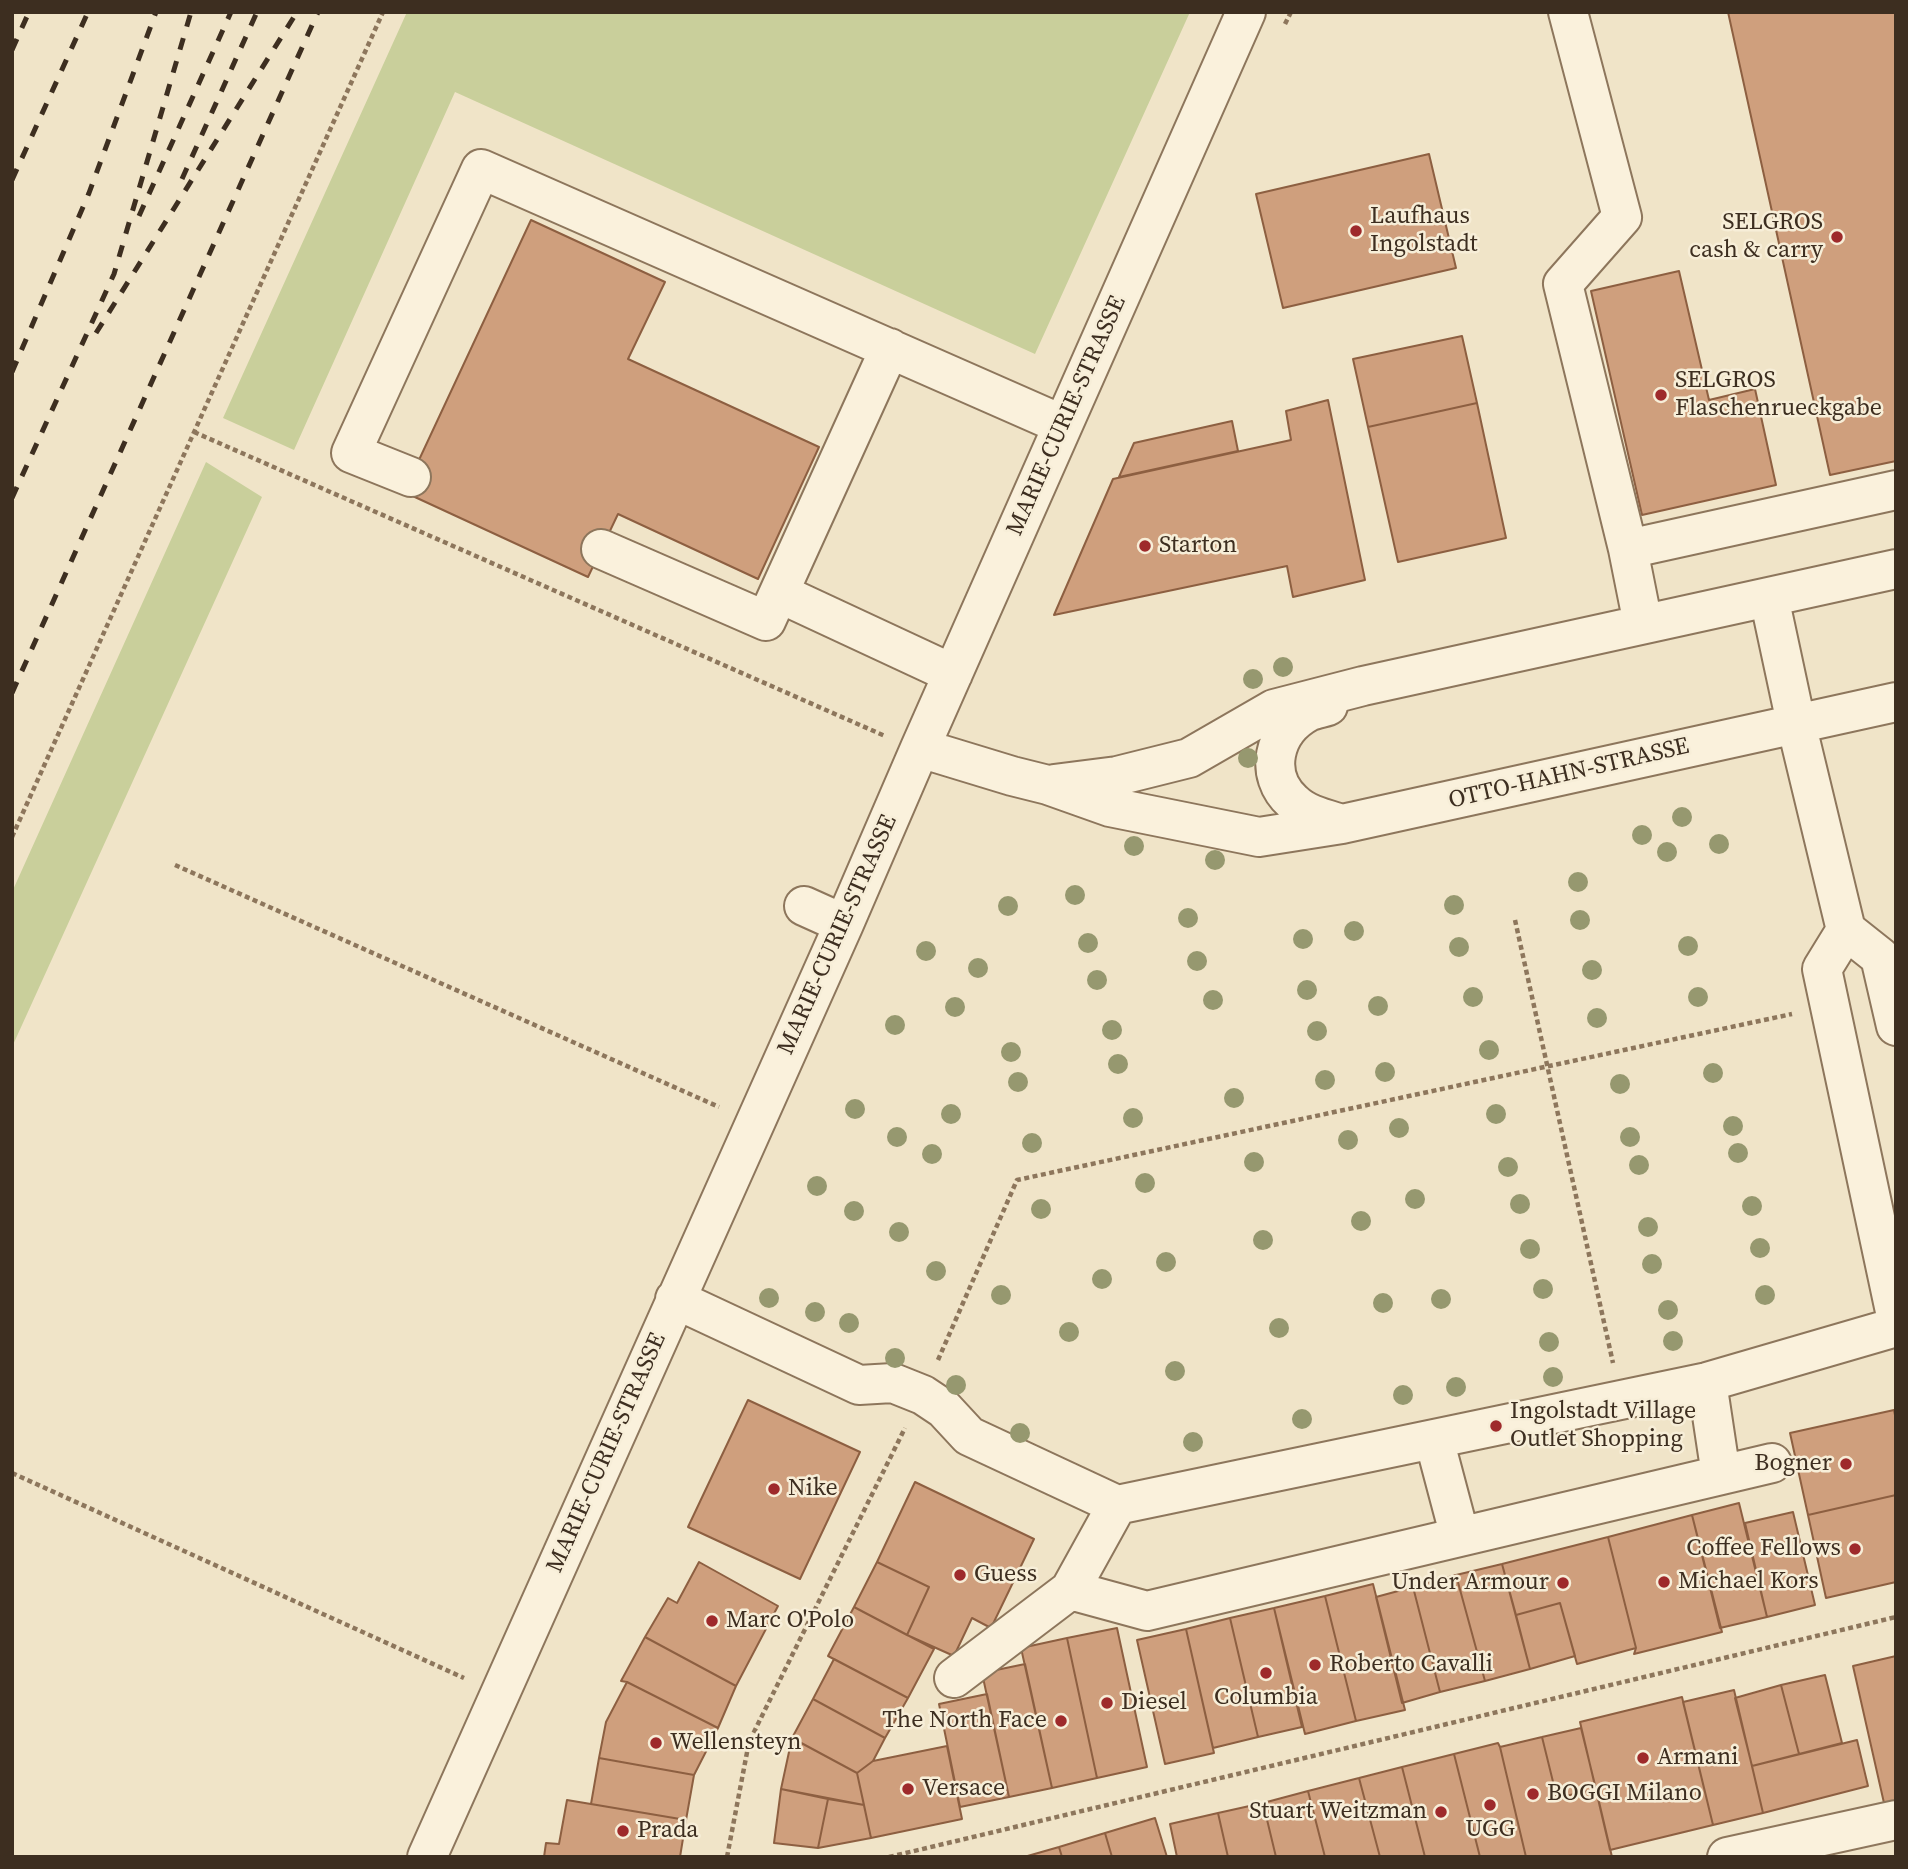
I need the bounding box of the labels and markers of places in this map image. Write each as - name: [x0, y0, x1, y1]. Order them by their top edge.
- place label: Laufhaus Ingolstadt: [1370, 203, 1478, 259]
- place label: SELGROS cash & carry: [1689, 209, 1823, 265]
- marker: Laufhaus Ingolstadt: [1348, 223, 1364, 239]
- marker: SELGROS cash & carry: [1829, 229, 1845, 245]
- place label: SELGROS Flaschenrueckgabe: [1675, 367, 1882, 423]
- marker: SELGROS Flaschenrueckgabe: [1653, 387, 1669, 403]
- place label: Starton: [1159, 532, 1237, 560]
- marker: Starton: [1137, 538, 1153, 554]
- place label: Ingolstadt Village Outlet Shopping: [1510, 1398, 1696, 1454]
- marker: Ingolstadt Village Outlet Shopping: [1488, 1418, 1504, 1434]
- place label: Bogner: [1754, 1450, 1832, 1478]
- marker: Bogner: [1838, 1456, 1854, 1472]
- place label: Nike: [788, 1475, 838, 1503]
- marker: Nike: [766, 1481, 782, 1497]
- place label: Coffee Fellows: [1686, 1535, 1841, 1563]
- marker: Coffee Fellows: [1847, 1541, 1863, 1557]
- place label: Guess: [974, 1561, 1037, 1589]
- marker: Guess: [952, 1567, 968, 1583]
- place label: Michael Kors: [1678, 1568, 1819, 1596]
- place label: Under Armour: [1391, 1569, 1549, 1597]
- marker: Michael Kors: [1656, 1574, 1672, 1590]
- marker: Under Armour: [1555, 1575, 1571, 1591]
- place label: Marc O'Polo: [726, 1607, 854, 1635]
- marker: Marc O'Polo: [704, 1613, 720, 1629]
- place label: Roberto Cavalli: [1329, 1651, 1493, 1679]
- marker: Roberto Cavalli: [1307, 1657, 1323, 1673]
- marker: Columbia: [1258, 1665, 1274, 1681]
- place label: Columbia: [1214, 1684, 1318, 1712]
- place label: Diesel: [1121, 1689, 1187, 1717]
- marker: Diesel: [1099, 1695, 1115, 1711]
- place label: The North Face: [882, 1707, 1047, 1735]
- marker: The North Face: [1053, 1713, 1069, 1729]
- place label: Wellensteyn: [670, 1729, 802, 1757]
- marker: Wellensteyn: [648, 1735, 664, 1751]
- place label: Armani: [1657, 1744, 1739, 1772]
- marker: Armani: [1635, 1750, 1651, 1766]
- place label: Versace: [922, 1775, 1005, 1803]
- place label: BOGGI Milano: [1547, 1780, 1702, 1808]
- marker: Versace: [900, 1781, 916, 1797]
- marker: BOGGI Milano: [1525, 1786, 1541, 1802]
- marker: UGG: [1482, 1797, 1498, 1813]
- place label: Stuart Weitzman: [1249, 1798, 1427, 1826]
- marker: Stuart Weitzman: [1433, 1804, 1449, 1820]
- place label: UGG: [1465, 1816, 1515, 1844]
- place label: Prada: [637, 1817, 699, 1845]
- marker: Prada: [615, 1823, 631, 1839]

